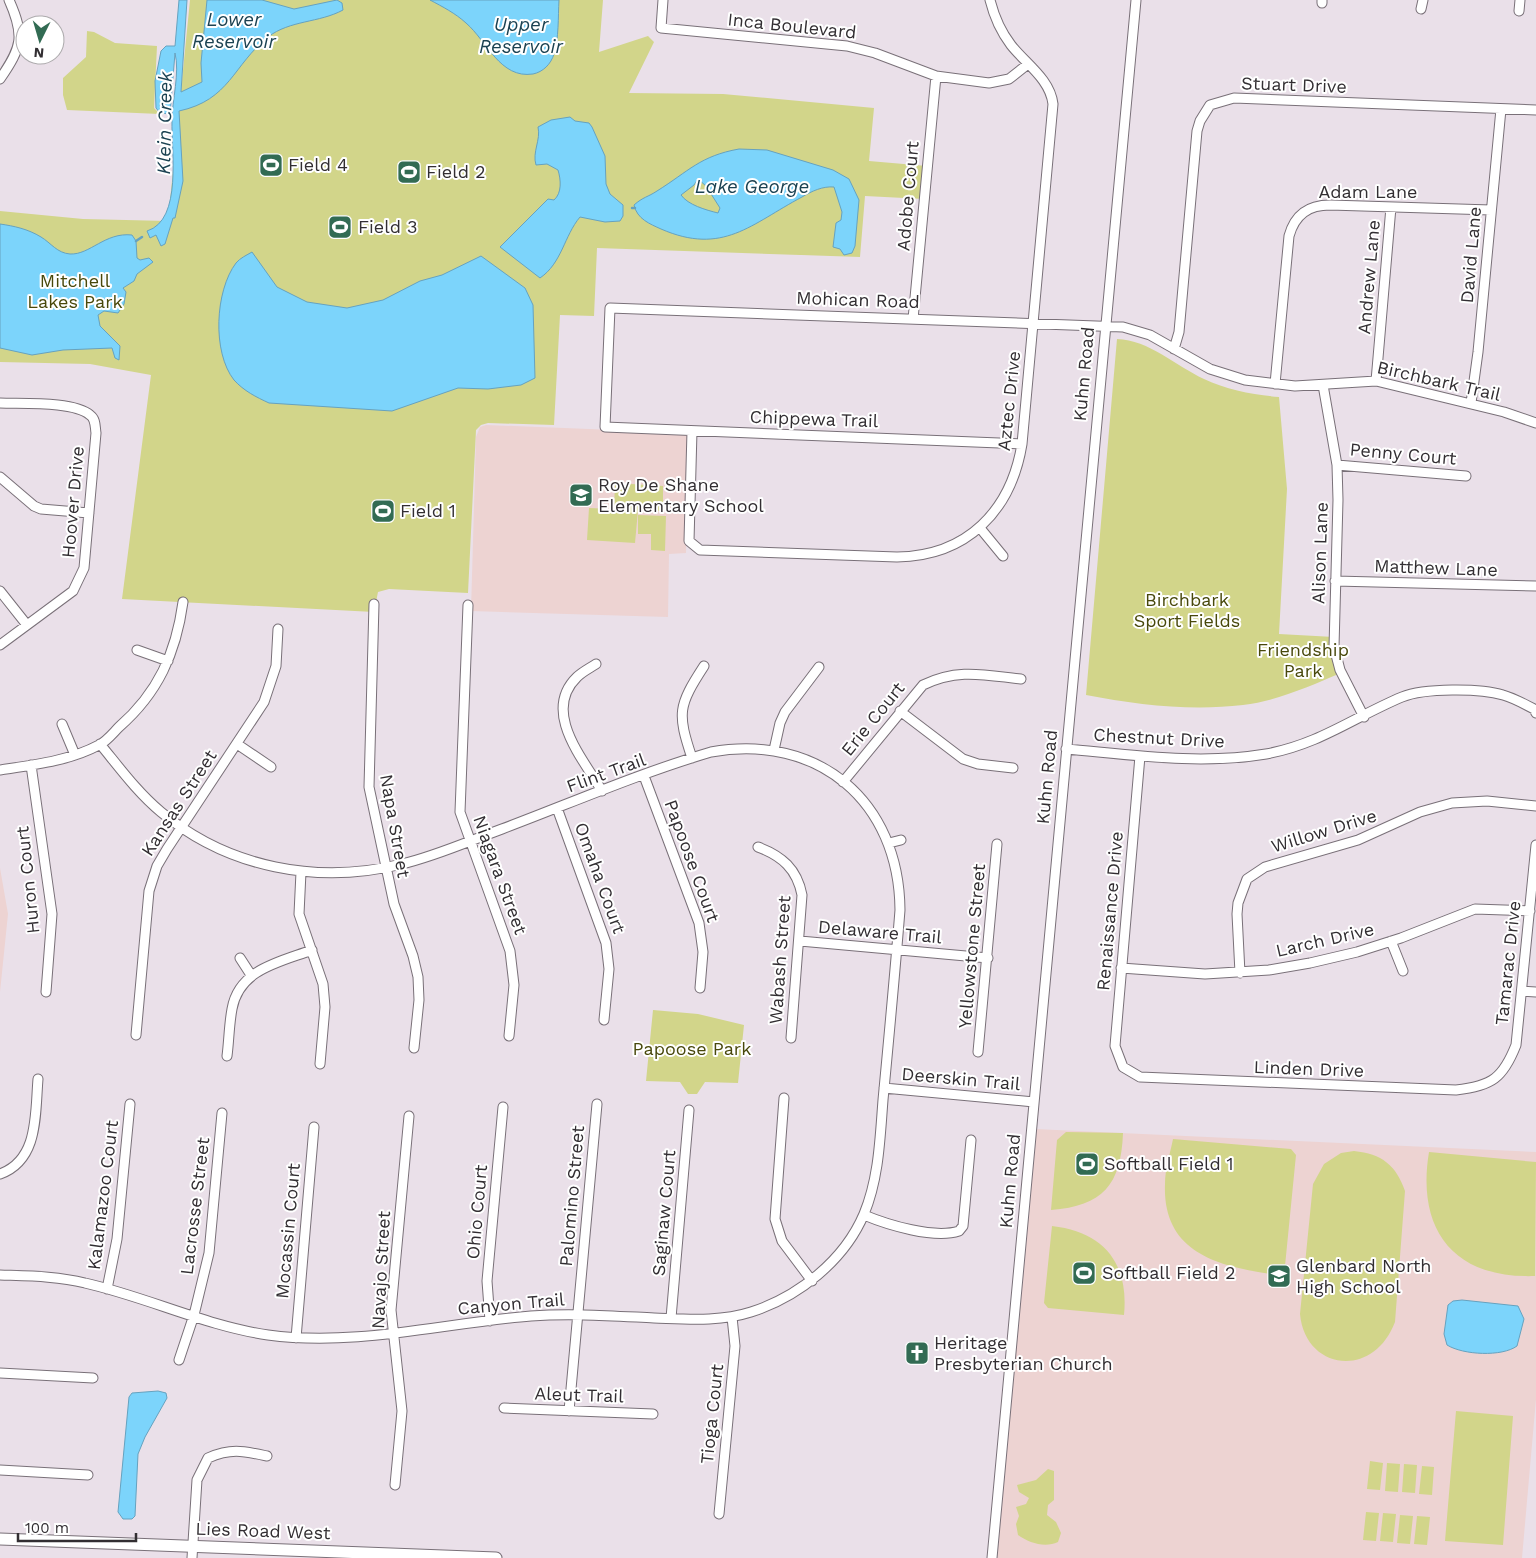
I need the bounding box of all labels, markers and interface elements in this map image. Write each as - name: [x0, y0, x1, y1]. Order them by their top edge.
- water label: Lower Reservoir: [192, 8, 276, 53]
- street label: Inca Boulevard: [727, 8, 857, 43]
- water label: Upper Reservoir: [479, 13, 563, 58]
- north arrow: [15, 15, 65, 65]
- text: N: [33, 45, 45, 61]
- water label: Klein Creek: [152, 71, 177, 175]
- street label: Stuart Drive: [1241, 72, 1347, 97]
- street label: Adobe Court: [892, 140, 923, 252]
- sports icon: Field 4: [258, 152, 284, 178]
- place label: Field 4: [288, 154, 348, 175]
- sports icon: Field 2: [396, 159, 422, 185]
- place label: Field 2: [426, 161, 486, 182]
- water label: Lake George: [695, 175, 809, 198]
- street label: Adam Lane: [1319, 181, 1417, 202]
- street label: David Lane: [1456, 206, 1485, 304]
- sports icon: Field 3: [327, 214, 353, 240]
- place label: Field 3: [358, 216, 418, 237]
- street label: Andrew Lane: [1353, 219, 1384, 335]
- park label: Mitchell Lakes Park: [27, 270, 123, 312]
- street label: Mohican Road: [796, 287, 920, 312]
- street label: Kuhn Road: [1069, 326, 1098, 422]
- street label: Aztec Drive: [993, 350, 1024, 452]
- street label: Birchbark Trail: [1375, 356, 1503, 405]
- street label: Chippewa Trail: [749, 406, 879, 431]
- street label: Penny Court: [1349, 438, 1458, 469]
- street label: Hoover Drive: [57, 445, 88, 559]
- place label: Roy De Shane Elementary School: [598, 474, 764, 516]
- school or university icon: Roy De Shane Elementary School: [568, 482, 594, 508]
- sports icon: Field 1: [370, 498, 396, 524]
- place label: Field 1: [400, 500, 456, 521]
- street label: Alison Lane: [1307, 502, 1332, 604]
- street label: Matthew Lane: [1374, 555, 1498, 580]
- park label: Birchbark Sport Fields: [1134, 589, 1240, 631]
- park label: Friendship Park: [1257, 639, 1349, 681]
- street label: Erie Court: [837, 677, 909, 760]
- street label: Chestnut Drive: [1093, 724, 1225, 751]
- street label: Kuhn Road: [1032, 729, 1061, 825]
- street label: Kansas Street: [136, 745, 221, 860]
- street label: Flint Trail: [563, 748, 649, 797]
- street label: Napa Street: [376, 773, 415, 880]
- street label: Papoose Court: [661, 797, 724, 925]
- street label: Willow Drive: [1269, 805, 1379, 857]
- street label: Niagara Street: [469, 812, 532, 938]
- street label: Omaha Court: [571, 820, 630, 937]
- street label: Huron Court: [11, 825, 44, 935]
- street label: Renaissance Drive: [1092, 830, 1127, 991]
- street label: Yellowstone Street: [954, 862, 989, 1029]
- street label: Wabash Street: [765, 894, 795, 1025]
- street label: Tamarac Drive: [1491, 900, 1524, 1026]
- street label: Delaware Trail: [817, 916, 943, 947]
- street label: Larch Drive: [1274, 918, 1376, 961]
- park label: Papoose Park: [633, 1038, 751, 1059]
- street label: Linden Drive: [1253, 1056, 1365, 1081]
- street label: Deerskin Trail: [901, 1063, 1022, 1094]
- street label: Kalamazoo Court: [83, 1118, 122, 1271]
- street label: Palomino Street: [555, 1124, 588, 1267]
- street label: Kuhn Road: [995, 1133, 1024, 1229]
- street label: Lacrosse Street: [176, 1135, 213, 1276]
- street label: Saginaw Court: [648, 1149, 680, 1277]
- sports icon: Softball Field 1: [1074, 1151, 1100, 1177]
- place label: Softball Field 1: [1104, 1153, 1234, 1174]
- street label: Mocassin Court: [271, 1162, 304, 1300]
- street label: Ohio Court: [462, 1163, 491, 1260]
- street label: Navajo Street: [367, 1210, 394, 1330]
- place label: Glenbard North High School: [1296, 1255, 1431, 1297]
- sports icon: Softball Field 2: [1071, 1260, 1097, 1286]
- place label: Softball Field 2: [1102, 1262, 1235, 1283]
- school or university icon: Glenbard North High School: [1266, 1263, 1292, 1289]
- street label: Canyon Trail: [456, 1288, 566, 1319]
- place label: Heritage Presbyterian Church: [934, 1332, 1113, 1374]
- church icon: Heritage Presbyterian Church: [904, 1340, 930, 1366]
- street label: Tioga Court: [696, 1363, 727, 1465]
- street label: Aleut Trail: [534, 1382, 624, 1407]
- scale bar: [18, 1510, 135, 1542]
- street label: Lies Road West: [195, 1518, 331, 1543]
- text: 100 m: [25, 1519, 69, 1537]

